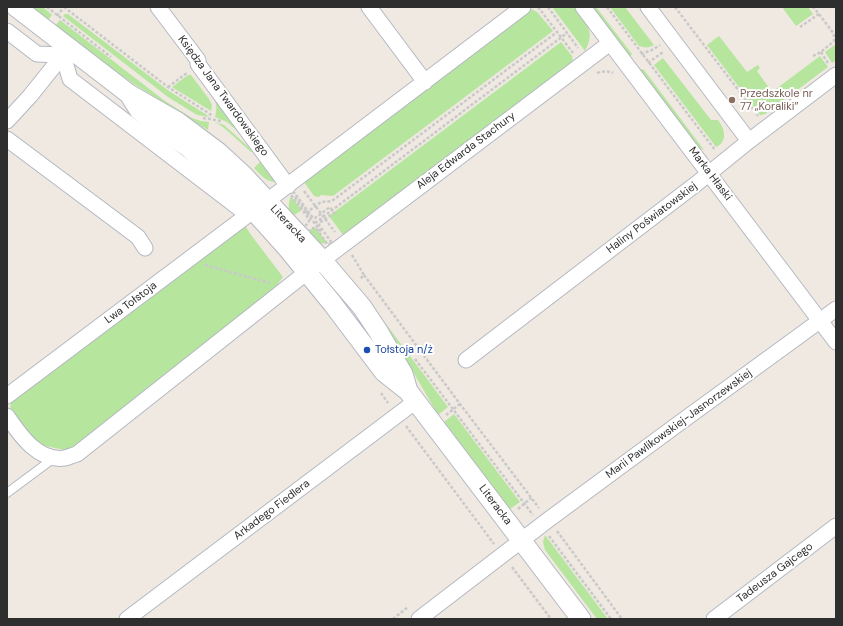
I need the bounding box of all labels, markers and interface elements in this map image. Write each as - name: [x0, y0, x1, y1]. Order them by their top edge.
- street label: Księdza Jana Twardowskiego: [175, 33, 271, 159]
- place label: Przedszkole nr 77 „Koraliki”: [740, 87, 813, 113]
- marker: Przedszkole nr 77 „Koraliki”: [727, 95, 737, 105]
- street label: Aleja Edwarda Stachury: [414, 110, 518, 192]
- street label: Marka Hłaski: [686, 145, 734, 203]
- street label: Haliny Poświatowskiej: [604, 180, 700, 256]
- street label: Literacka: [267, 202, 309, 246]
- street label: Lwa Tołstoja: [102, 279, 160, 327]
- place label: Tołstoja n/ż: [375, 343, 433, 357]
- marker: Tołstoja n/ż: [362, 345, 372, 355]
- street label: Marii Pawlikowskiej-Jasnorzewskiej: [603, 367, 755, 481]
- street label: Arkadego Fiedlera: [231, 477, 313, 543]
- street label: Literacka: [476, 482, 514, 528]
- street label: Tadeusza Gajcego: [734, 540, 816, 606]

